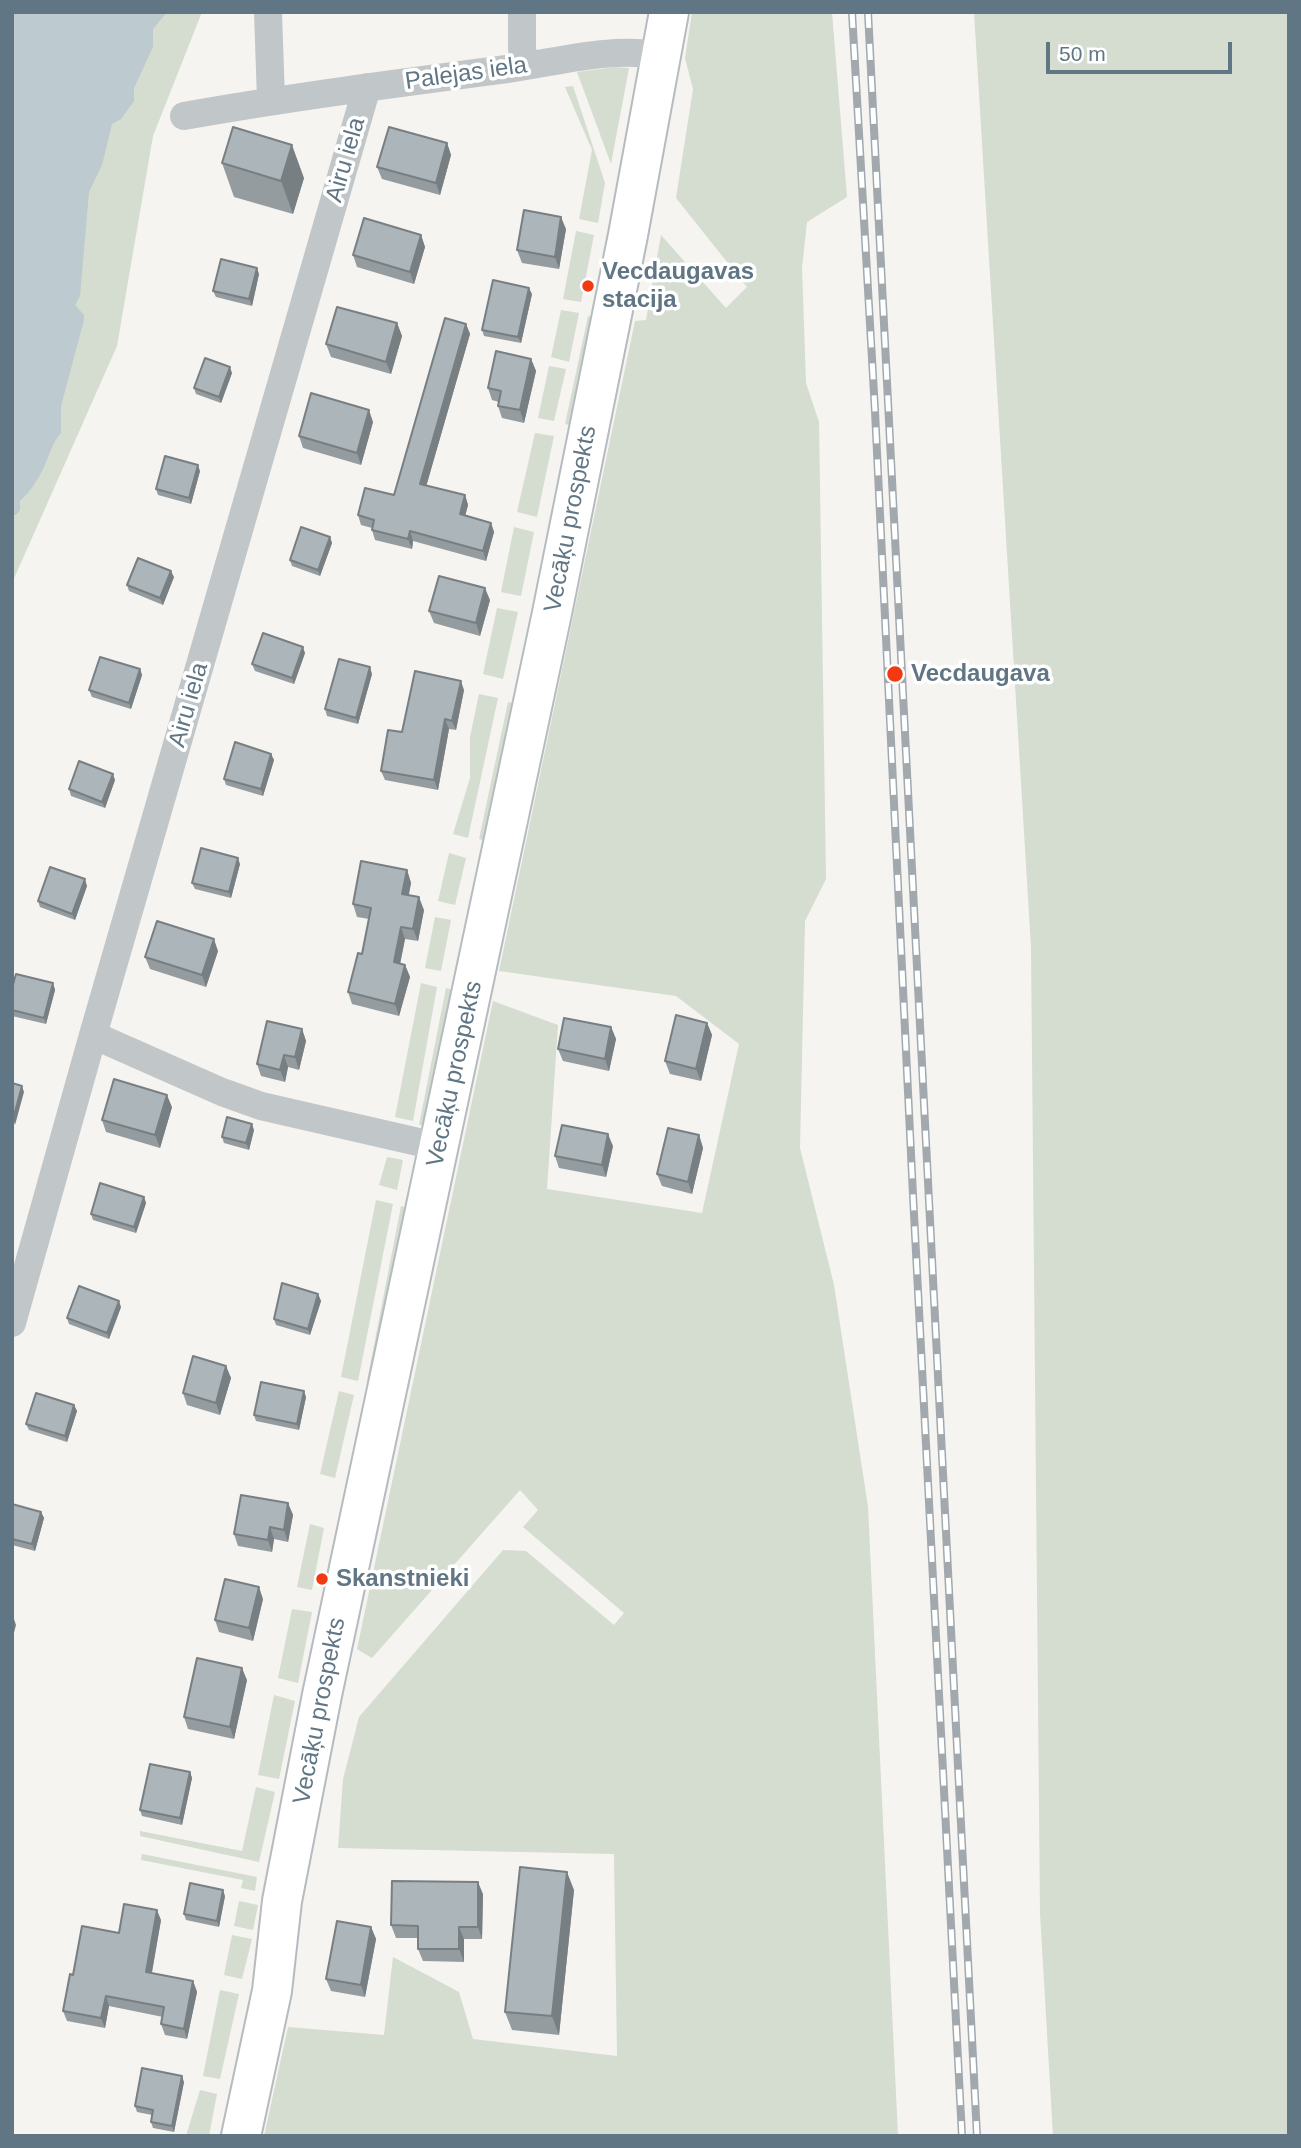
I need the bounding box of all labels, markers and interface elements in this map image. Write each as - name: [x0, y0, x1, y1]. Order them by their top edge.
- scale bar: [1049, 28, 1234, 72]
- text: 50 m: [1059, 42, 1106, 65]
- street label: Palejas iela: [403, 51, 529, 97]
- street label: Airu iela: [320, 114, 372, 206]
- place label: Vecdaugavas stacija: [602, 258, 754, 314]
- marker: Vecdaugavas stacija: [580, 278, 596, 294]
- street label: Vecāķu prospekts: [539, 423, 603, 615]
- street label: Airu iela: [163, 659, 215, 751]
- place label: Vecdaugava: [911, 660, 1050, 688]
- marker: Vecdaugava: [885, 664, 905, 684]
- street label: Vecāķu prospekts: [421, 978, 489, 1170]
- place label: Skanstnieki: [336, 1565, 469, 1593]
- marker: Skanstnieki: [314, 1571, 330, 1587]
- street label: Vecāķu prospekts: [288, 1615, 352, 1807]

